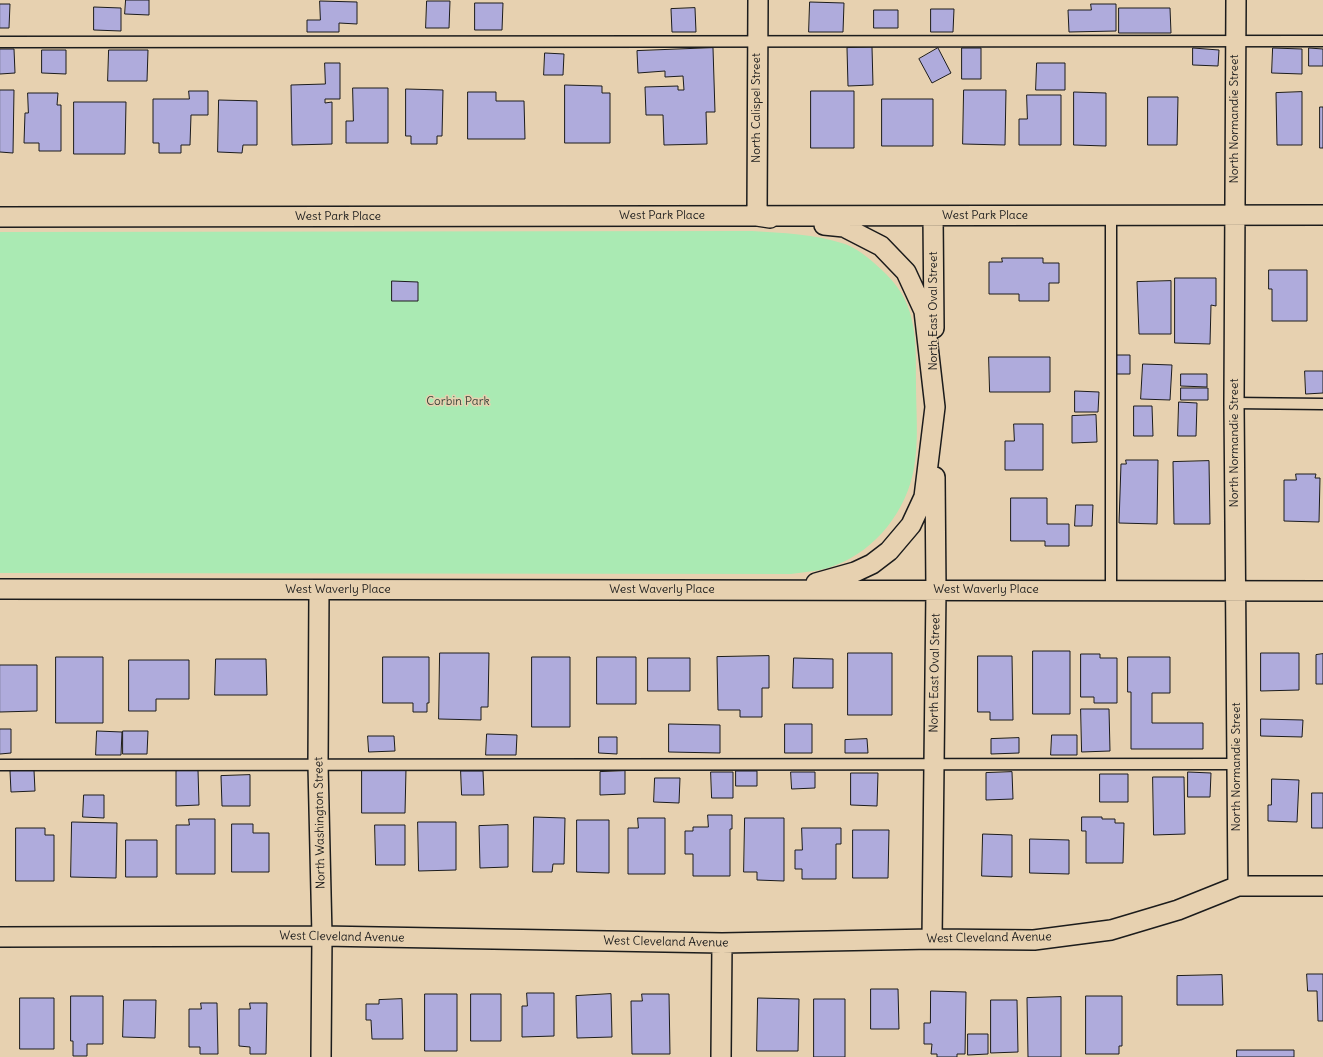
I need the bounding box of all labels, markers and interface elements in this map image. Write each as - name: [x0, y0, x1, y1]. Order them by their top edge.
- street label: North Calispel Street: [750, 53, 764, 163]
- street label: North Normandie Street: [1228, 55, 1242, 183]
- street label: West Park Place: [619, 209, 705, 223]
- street label: West Park Place: [942, 209, 1028, 223]
- street label: West Park Place: [295, 210, 381, 224]
- street label: North East Oval Street: [927, 251, 941, 371]
- street label: North Normandie Street: [1228, 379, 1242, 507]
- park label: Corbin Park: [426, 395, 490, 409]
- street label: West Waverly Place: [285, 583, 391, 597]
- street label: West Waverly Place: [609, 583, 715, 597]
- street label: West Waverly Place: [933, 583, 1039, 597]
- street label: North East Oval Street: [927, 613, 943, 733]
- street label: North Normandie Street: [1230, 703, 1244, 831]
- street label: North Washington Street: [312, 757, 328, 889]
- street label: West Cleveland Avenue: [279, 929, 405, 945]
- street label: West Cleveland Avenue: [926, 930, 1052, 946]
- street label: West Cleveland Avenue: [603, 934, 729, 950]

